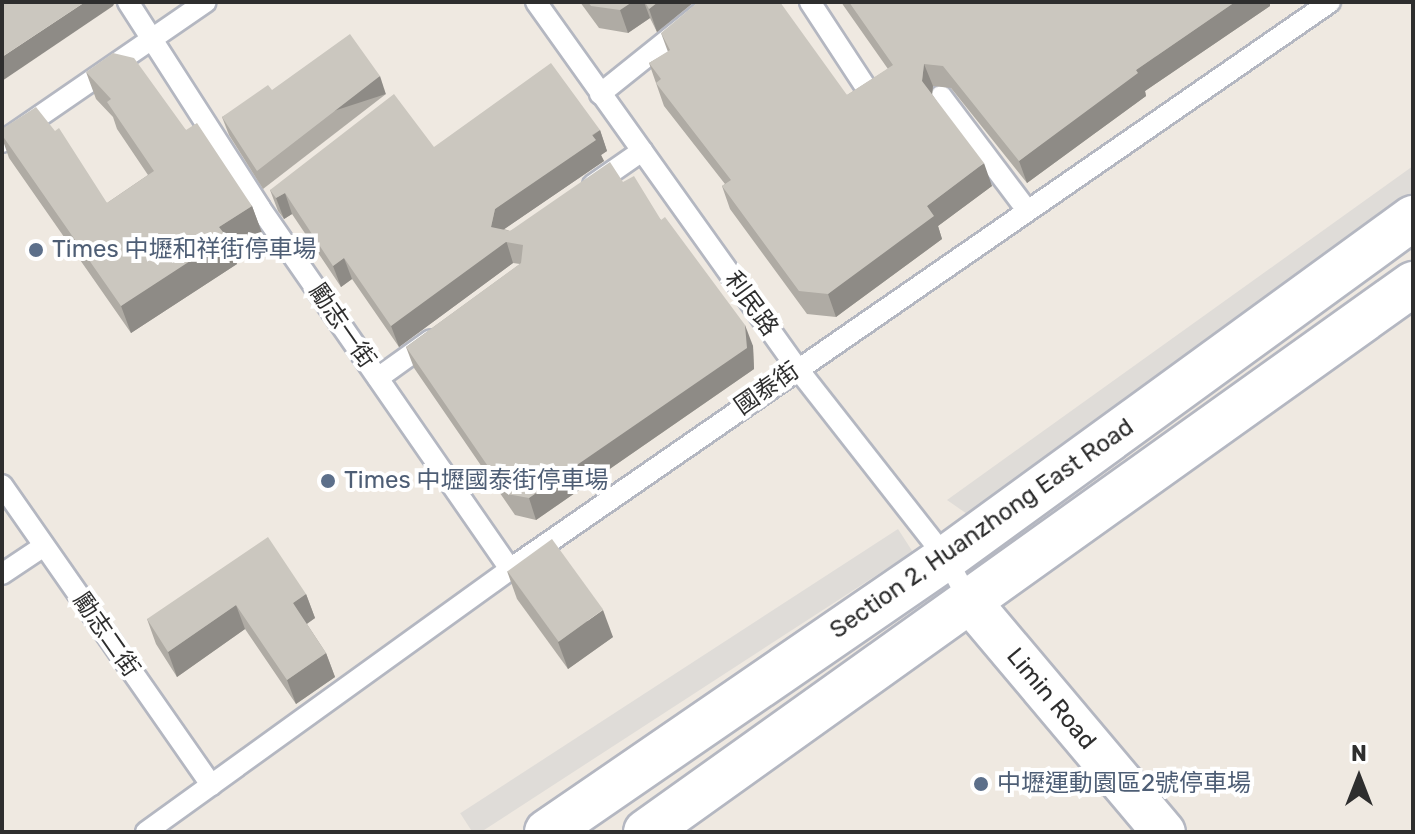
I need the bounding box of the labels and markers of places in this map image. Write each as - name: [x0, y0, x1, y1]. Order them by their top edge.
- place label: Times 中壢和祥街停車場: [52, 236, 317, 264]
- marker: Times 中壢和祥街停車場: [27, 241, 45, 259]
- place label: Times 中壢國泰街停車場: [344, 467, 609, 495]
- marker: Times 中壢國泰街停車場: [319, 472, 337, 490]
- place label: 中壢運動園區2號停車場: [997, 770, 1251, 798]
- marker: 中壢運動園區2號停車場: [972, 775, 990, 793]

